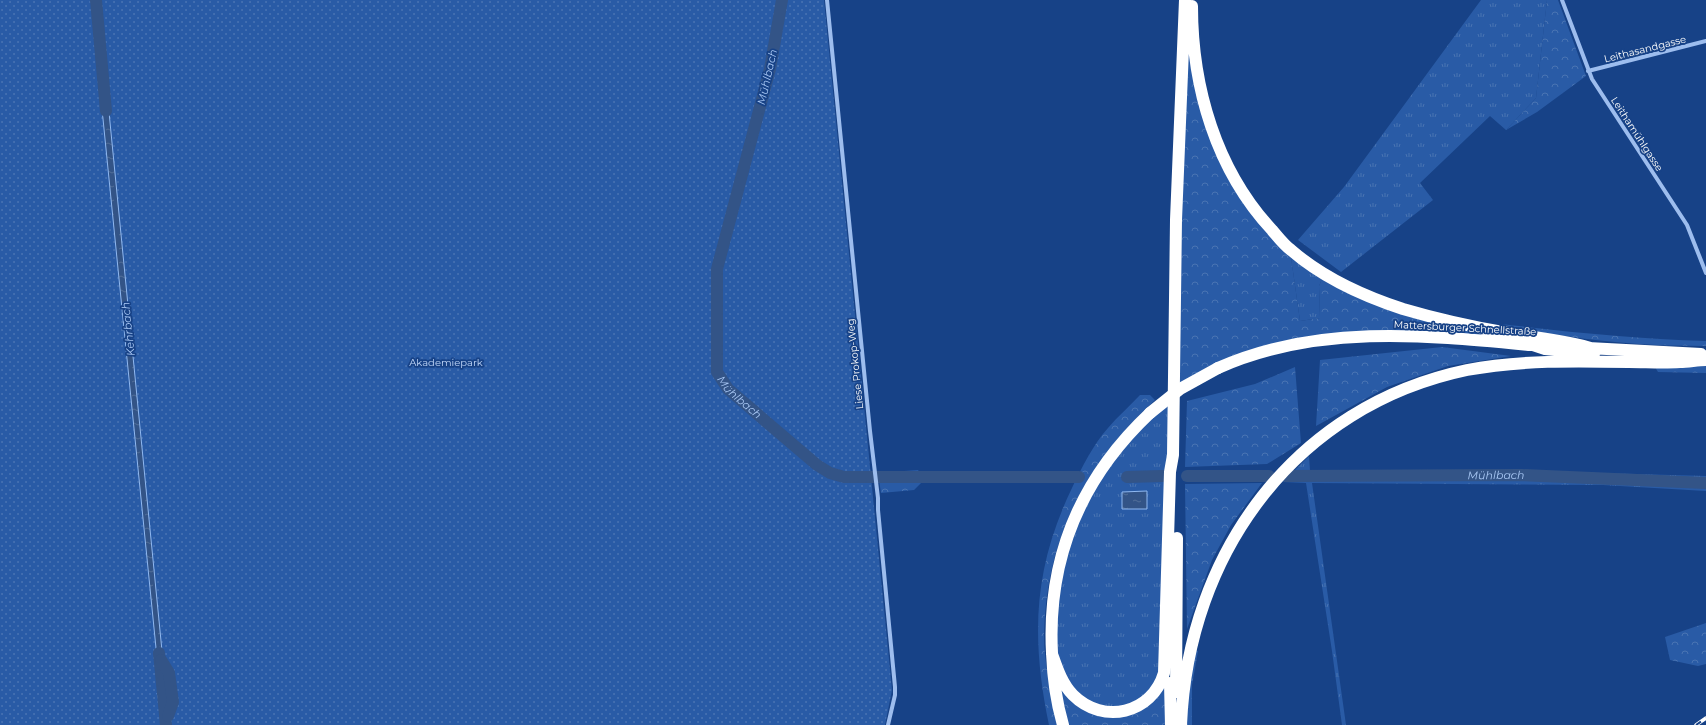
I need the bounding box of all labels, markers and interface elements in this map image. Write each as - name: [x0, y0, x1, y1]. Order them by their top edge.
- street label: Leithasandgasse: [1603, 33, 1687, 65]
- water label: Mühlbach: [754, 48, 780, 106]
- street label: Leithamühlgasse: [1608, 94, 1666, 174]
- water label: Kehrbach: [118, 301, 138, 357]
- street label: Liese Prokop-Weg: [844, 318, 866, 410]
- street label: Mattersburger Schnellstraße: [1393, 318, 1537, 338]
- park label: Akademiepark: [409, 356, 483, 369]
- water label: Mühlbach: [714, 373, 765, 422]
- water label: Mühlbach: [1468, 468, 1524, 482]

